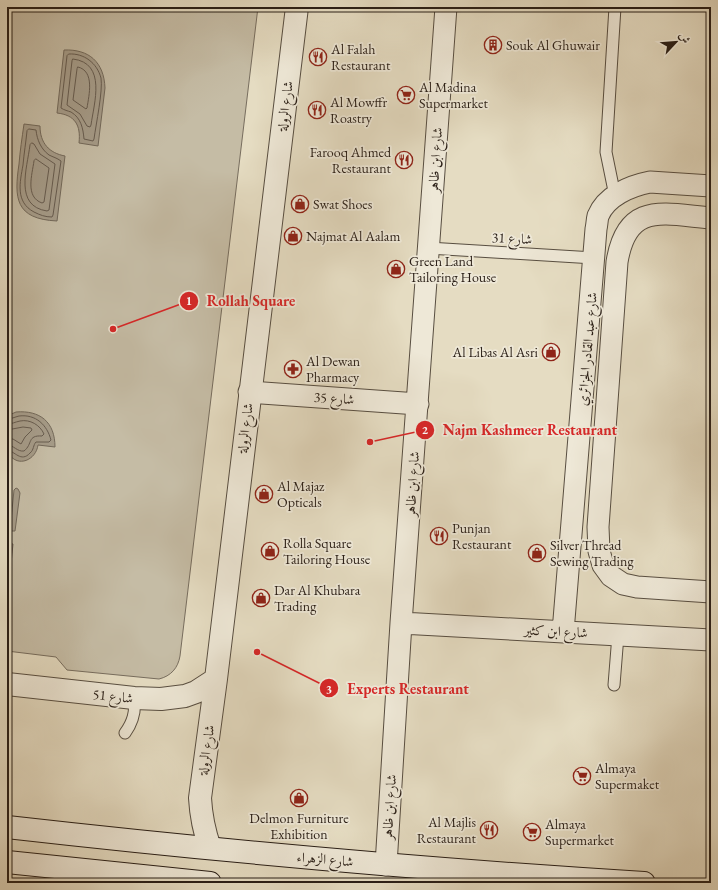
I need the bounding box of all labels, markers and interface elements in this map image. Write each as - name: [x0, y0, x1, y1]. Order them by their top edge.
- north arrow: [656, 22, 696, 62]
- text: ش: [676, 30, 694, 46]
- building icon: Souk Al Ghuwair: [483, 35, 503, 55]
- place label: Souk Al Ghuwair: [506, 36, 600, 54]
- place label: Al Falah Restaurant: [330, 40, 391, 74]
- restaurant icon: Al Falah Restaurant: [308, 47, 328, 67]
- place label: Al Madina Supermarket: [418, 78, 488, 112]
- street label: شارع الرولة: [273, 80, 300, 134]
- supermarket icon: Al Madina Supermarket: [396, 85, 416, 105]
- place label: Al Mowffr Roastry: [329, 93, 388, 127]
- restaurant icon: Al Mowffr Roastry: [307, 100, 327, 120]
- street label: شارع ابن ظاهر: [424, 127, 449, 196]
- place label: Farooq Ahmed Restaurant: [310, 143, 392, 177]
- restaurant icon: Farooq Ahmed Restaurant: [394, 150, 414, 170]
- shop icon: Swat Shoes: [290, 194, 310, 214]
- place label: Swat Shoes: [313, 195, 373, 213]
- shop icon: Najmat Al Aalam: [283, 226, 303, 246]
- place label: Najmat Al Aalam: [306, 227, 400, 245]
- street label: شارع 31: [491, 228, 533, 251]
- place label: Green Land Tailoring House: [409, 252, 497, 286]
- shop icon: Green Land Tailoring House: [386, 259, 406, 279]
- callout: Rollah Square: [179, 287, 304, 314]
- text: Rollah Square: [207, 291, 295, 310]
- street label: شارع عبد القادر الجزائري: [573, 291, 604, 407]
- text: 1: [186, 293, 192, 309]
- shop icon: Al Libas Al Asri: [541, 342, 561, 362]
- place label: Al Libas Al Asri: [452, 343, 539, 361]
- place label: Al Dewan Pharmacy: [305, 352, 361, 386]
- pharmacy icon: Al Dewan Pharmacy: [283, 359, 303, 379]
- street label: شارع 35: [313, 388, 355, 411]
- street label: شارع الرولة: [233, 402, 260, 456]
- callout: Najm Kashmeer Restaurant: [415, 416, 625, 443]
- text: Najm Kashmeer Restaurant: [443, 420, 618, 439]
- text: 2: [422, 422, 429, 438]
- street label: شارع ابن ظاهر: [401, 451, 426, 520]
- place label: Al Majaz Opticals: [276, 477, 325, 511]
- shop icon: Al Majaz Opticals: [254, 484, 274, 504]
- place label: Punjan Restaurant: [452, 519, 512, 553]
- restaurant icon: Punjan Restaurant: [429, 526, 449, 546]
- place label: Rolla Square Tailoring House: [283, 534, 371, 568]
- place label: Silver Thread Sewing Trading: [550, 536, 634, 570]
- shop icon: Rolla Square Tailoring House: [260, 541, 280, 561]
- shop icon: Silver Thread Sewing Trading: [527, 543, 547, 563]
- place label: Dar Al Khubara Trading: [274, 581, 361, 615]
- shop icon: Dar Al Khubara Trading: [251, 588, 271, 608]
- street label: شارع ابن كثير: [522, 620, 588, 645]
- callout: Experts Restaurant: [319, 675, 477, 702]
- text: Experts Restaurant: [347, 679, 469, 698]
- text: 3: [326, 681, 332, 697]
- street label: شارع 51: [92, 685, 134, 710]
- street label: شارع الرولة: [193, 724, 221, 778]
- place label: Almaya Supermaket: [594, 759, 660, 793]
- supermarket icon: Almaya Supermaket: [572, 766, 592, 786]
- street label: شارع ابن ظاهر: [378, 774, 403, 843]
- shop icon: Delmon Furniture Exhibition: [289, 788, 309, 808]
- place label: Delmon Furniture Exhibition: [249, 809, 349, 843]
- place label: Al Majlis Restaurant: [417, 813, 477, 847]
- place label: Almaya Supermarket: [544, 815, 614, 849]
- restaurant icon: Al Majlis Restaurant: [479, 820, 499, 840]
- supermarket icon: Almaya Supermarket: [522, 822, 542, 842]
- street label: شارع الزهراء: [296, 848, 354, 873]

